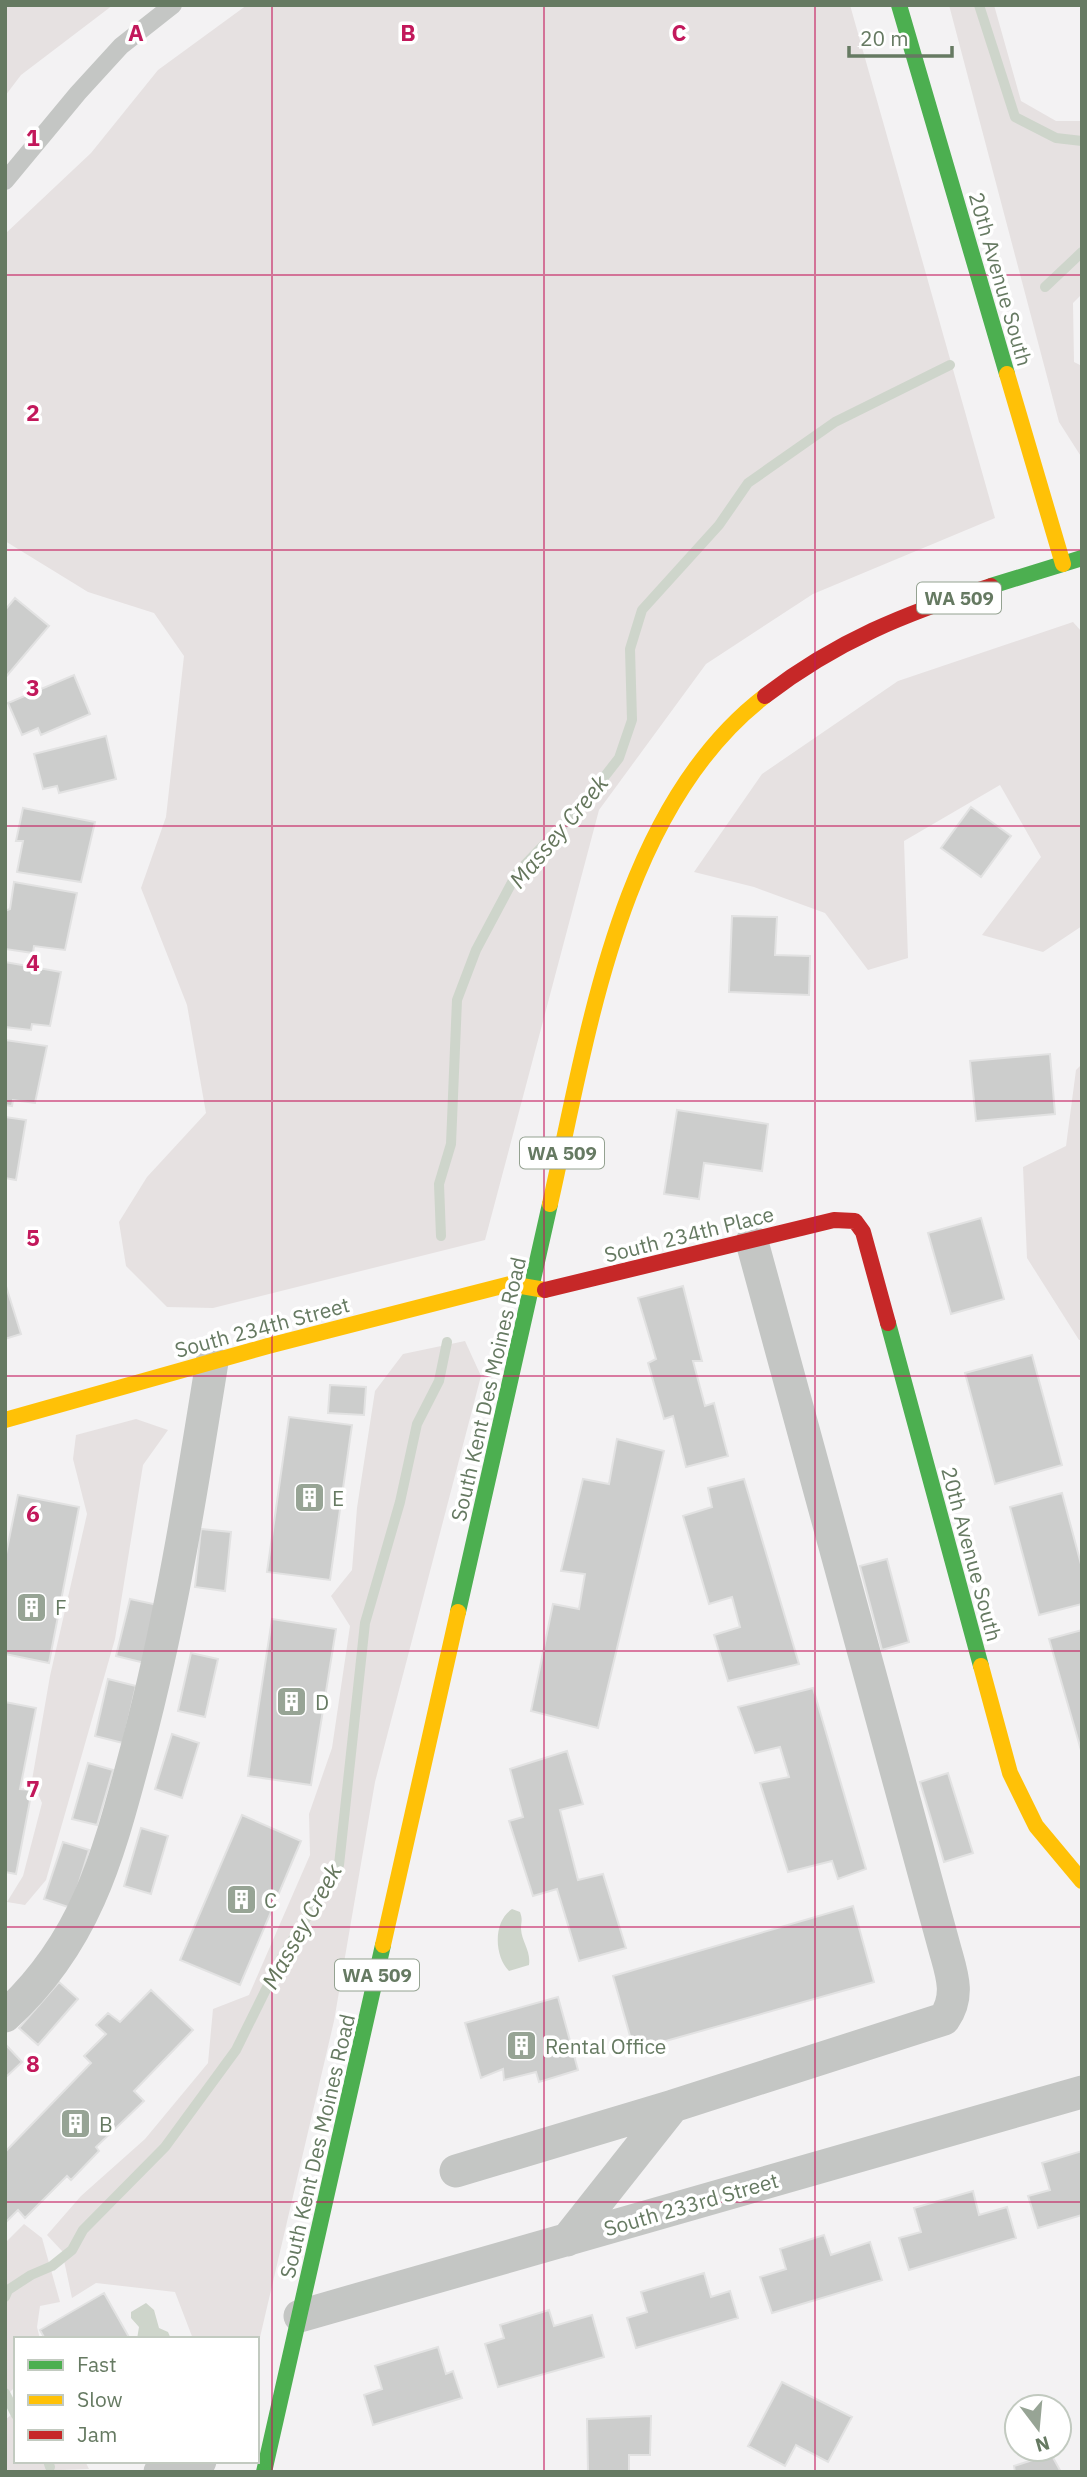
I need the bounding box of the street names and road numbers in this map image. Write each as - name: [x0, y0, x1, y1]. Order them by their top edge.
- street label: 20th Avenue South: [963, 189, 1039, 369]
- road number: WA 509: [917, 582, 1001, 614]
- road number: WA 509: [520, 1138, 604, 1168]
- street label: South 234th Place: [601, 1199, 777, 1269]
- street label: South Kent Des Moines Road: [444, 1254, 532, 1524]
- street label: South 234th Street: [172, 1290, 352, 1364]
- street label: 20th Avenue South: [935, 1464, 1009, 1644]
- road number: WA 509: [335, 1960, 419, 1991]
- street label: South Kent Des Moines Road: [273, 2011, 361, 2281]
- street label: South 233rd Street: [600, 2166, 782, 2242]

